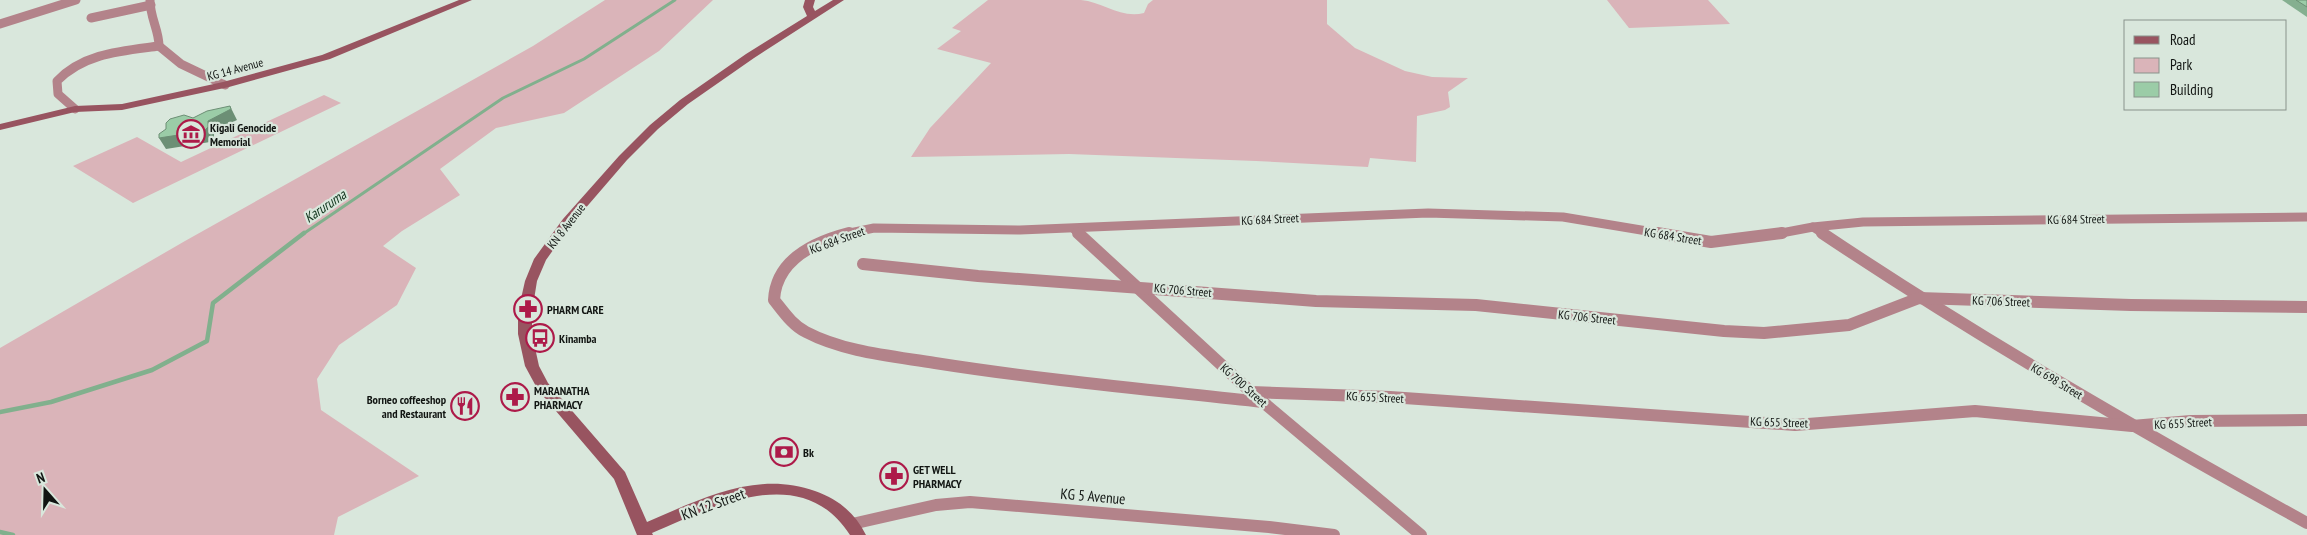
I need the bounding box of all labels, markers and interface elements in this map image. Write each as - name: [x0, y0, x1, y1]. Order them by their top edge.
- legend: [2124, 20, 2287, 110]
- text: Road: [2170, 30, 2196, 49]
- street label: KG 14 Avenue: [205, 54, 265, 84]
- text: Park: [2170, 55, 2192, 74]
- text: Building: [2170, 80, 2213, 99]
- museum icon: Kigali Genocide Memorial: [176, 119, 206, 149]
- place label: Kigali Genocide Memorial: [210, 120, 276, 149]
- water label: Karuruma: [301, 185, 351, 227]
- street label: KN 8 Avenue: [544, 201, 588, 251]
- street label: KG 684 Street: [1241, 210, 1300, 228]
- street label: KG 684 Street: [2047, 211, 2106, 227]
- street label: KG 684 Street: [807, 223, 867, 257]
- street label: KG 684 Street: [1643, 224, 1703, 248]
- street label: KG 706 Street: [1154, 280, 1213, 300]
- street label: KG 706 Street: [1972, 292, 2031, 310]
- pharmacy icon: PHARM CARE: [513, 294, 543, 324]
- place label: PHARM CARE: [547, 302, 604, 317]
- street label: KG 706 Street: [1558, 307, 1617, 328]
- bus stop icon: Kinamba: [525, 323, 555, 353]
- place label: Kinamba: [559, 331, 597, 346]
- street label: KG 700 Street: [1218, 360, 1271, 410]
- street label: KG 698 Street: [2028, 360, 2086, 403]
- pharmacy icon: MARANATHA PHARMACY: [500, 382, 530, 412]
- place label: MARANATHA PHARMACY: [534, 383, 590, 412]
- street label: KG 655 Street: [1346, 388, 1405, 406]
- restaurant icon: Borneo coffeeshop and Restaurant: [450, 391, 480, 421]
- place label: Borneo coffeeshop and Restaurant: [367, 392, 447, 421]
- street label: KG 655 Street: [1750, 413, 1809, 431]
- street label: KG 655 Street: [2154, 414, 2213, 432]
- bank icon: Bk: [769, 437, 799, 467]
- place label: Bk: [803, 445, 814, 460]
- pharmacy icon: GET WELL PHARMACY: [879, 461, 909, 491]
- place label: GET WELL PHARMACY: [913, 462, 962, 491]
- north arrow: [20, 465, 70, 515]
- text: N: [34, 468, 47, 488]
- street label: KN 12 Street: [679, 484, 747, 524]
- street label: KG 5 Avenue: [1060, 484, 1126, 508]

